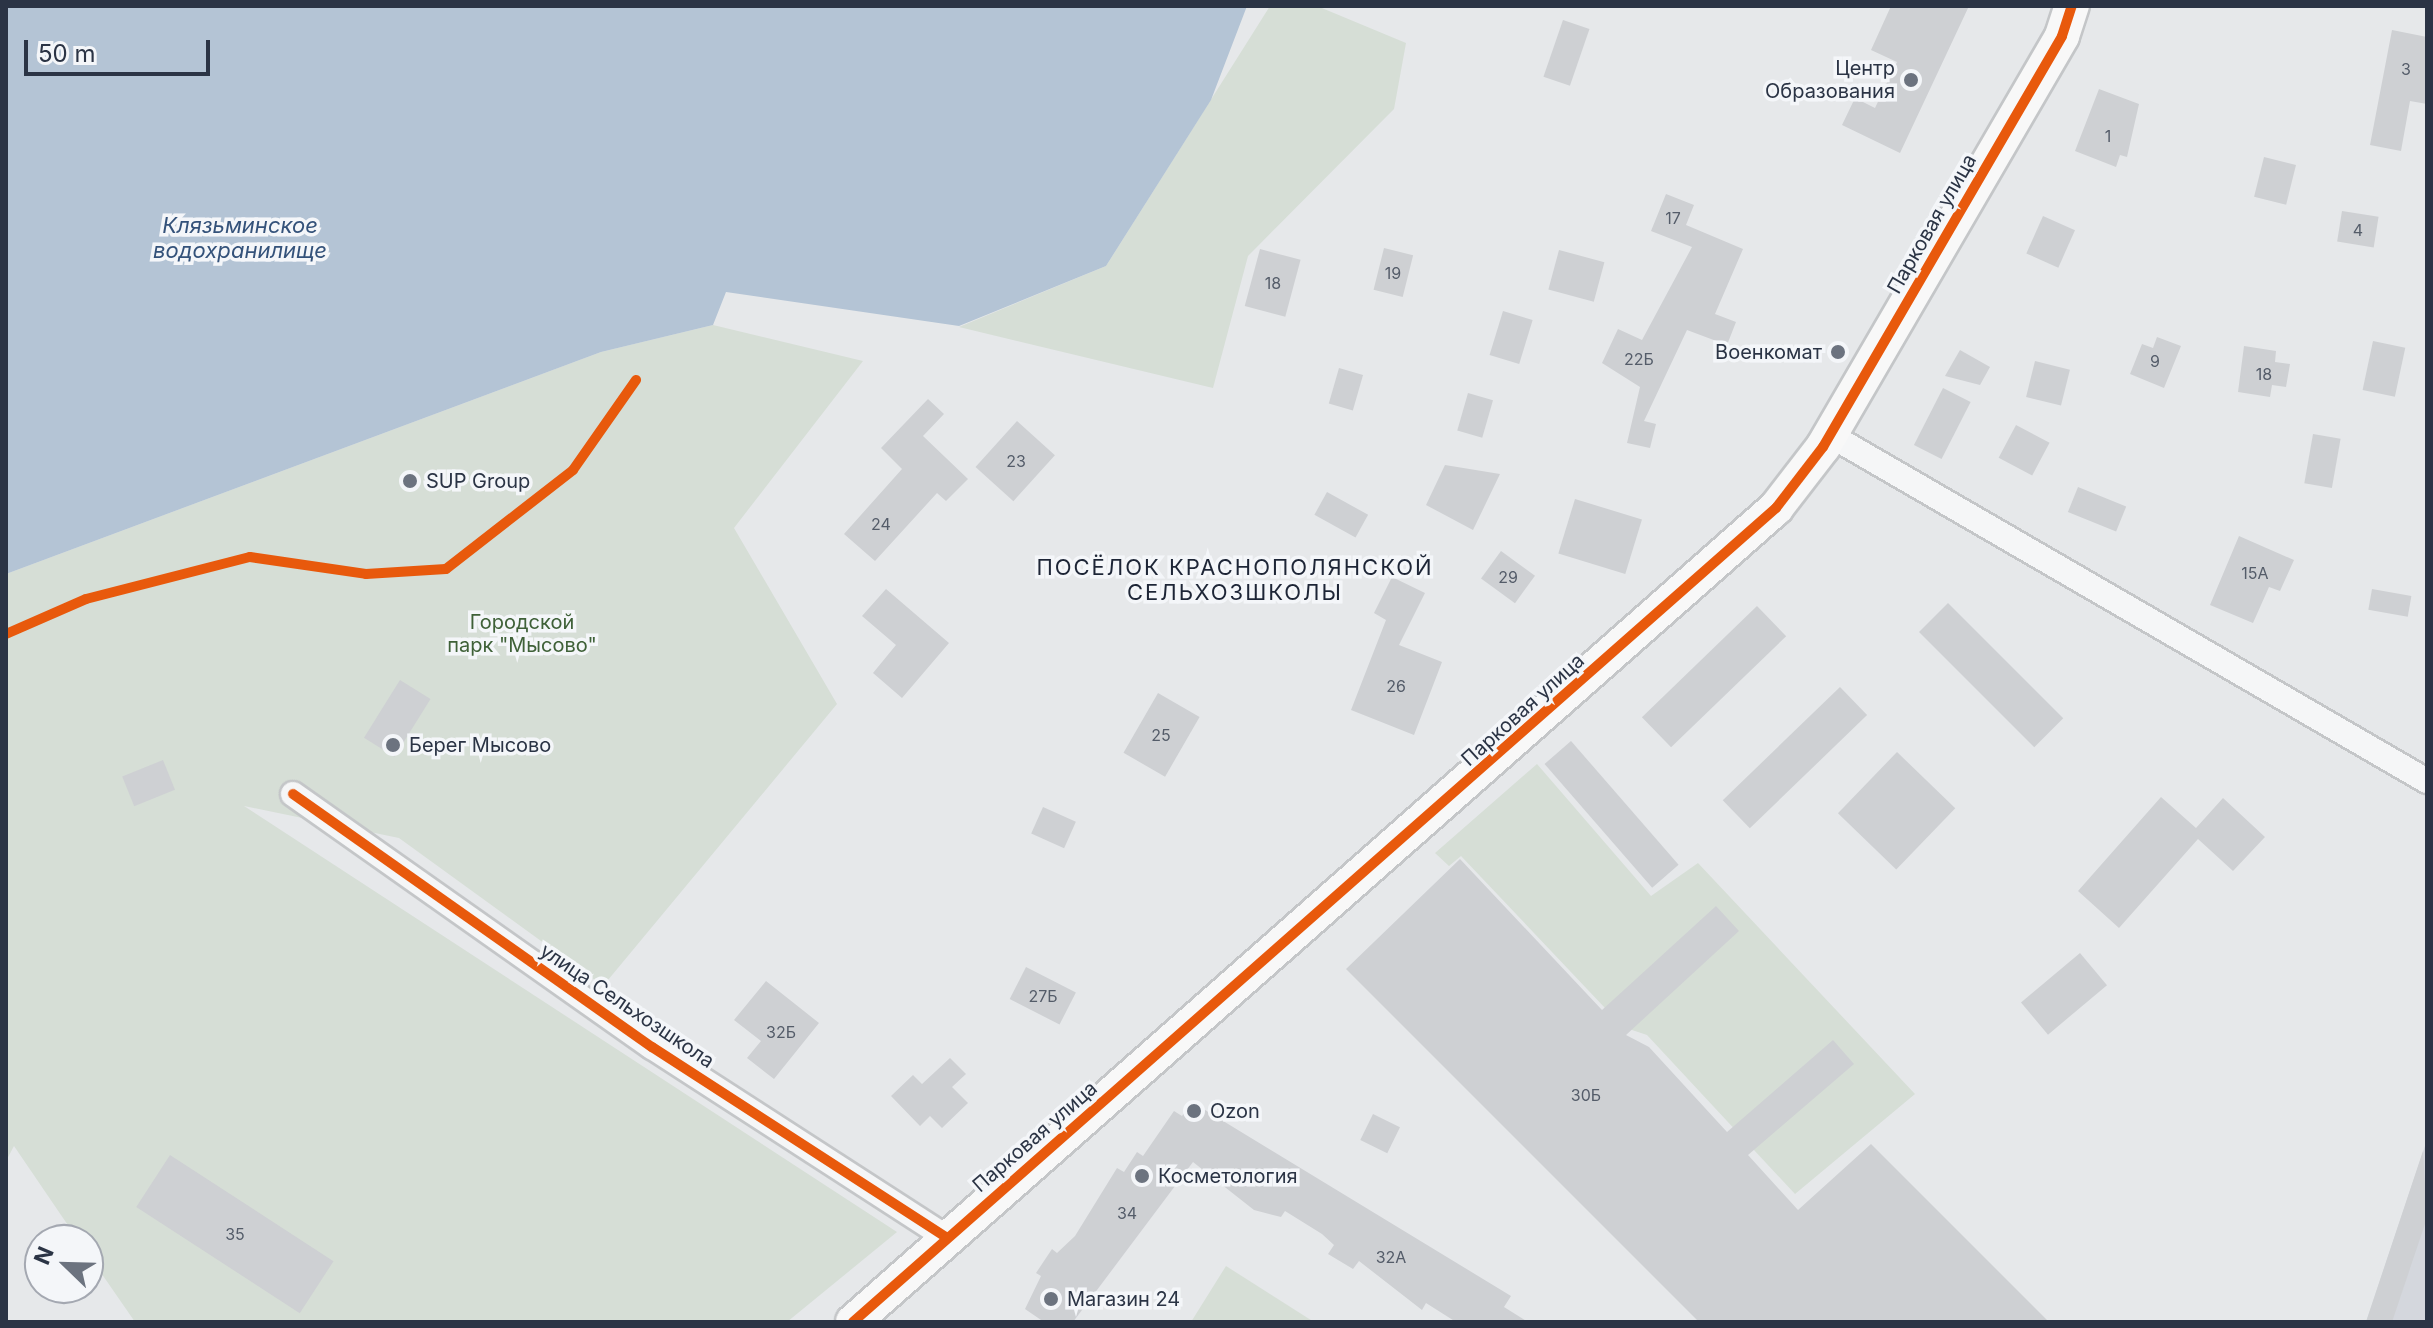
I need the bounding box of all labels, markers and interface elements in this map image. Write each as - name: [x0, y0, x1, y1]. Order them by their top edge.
- scale bar: [28, 24, 214, 74]
- text: 50 m: [38, 39, 96, 68]
- place label: Центр Образования: [1765, 56, 1895, 103]
- house number: 3: [2401, 59, 2411, 79]
- marker: Центр Образования: [1902, 71, 1920, 89]
- house number: 1: [2105, 126, 2111, 146]
- street label: Парковая улица: [1882, 150, 1982, 298]
- house number: 17: [1665, 208, 1681, 228]
- water label: Клязьминское водохранилище: [153, 212, 327, 264]
- house number: 4: [2353, 220, 2363, 240]
- house number: 19: [1385, 263, 1401, 283]
- house number: 18: [1265, 273, 1281, 293]
- place label: Военкомат: [1715, 340, 1822, 364]
- marker: Военкомат: [1829, 343, 1847, 361]
- house number: 22Б: [1624, 349, 1654, 369]
- house number: 9: [2150, 351, 2160, 371]
- house number: 18: [2256, 364, 2272, 384]
- house number: 23: [1006, 451, 1026, 471]
- place label: SUP Group: [426, 469, 530, 493]
- marker: SUP Group: [401, 472, 419, 490]
- house number: 24: [871, 514, 891, 534]
- district label: ПОСЁЛОК КРАСНОПОЛЯНСКОЙ СЕЛЬХОЗШКОЛЫ: [1036, 554, 1434, 606]
- house number: 15А: [2241, 563, 2269, 583]
- house number: 29: [1498, 567, 1518, 587]
- park label: Городской парк "Мысово": [447, 611, 597, 658]
- street label: Парковая улица: [1457, 649, 1589, 771]
- house number: 26: [1386, 676, 1406, 696]
- house number: 25: [1151, 725, 1171, 745]
- place label: Берег Мысово: [409, 733, 551, 757]
- marker: Берег Мысово: [384, 736, 402, 754]
- street label: улица Сельхозшкола: [535, 939, 719, 1073]
- house number: 27Б: [1028, 986, 1058, 1006]
- house number: 32Б: [766, 1022, 796, 1042]
- street label: Парковая улица: [968, 1077, 1102, 1197]
- house number: 30Б: [1571, 1085, 1601, 1105]
- place label: Ozon: [1210, 1099, 1260, 1123]
- marker: Ozon: [1185, 1102, 1203, 1120]
- place label: Косметология: [1158, 1164, 1298, 1188]
- marker: Косметология: [1133, 1167, 1151, 1185]
- house number: 34: [1117, 1203, 1137, 1223]
- north arrow: [24, 1224, 104, 1304]
- house number: 35: [225, 1224, 245, 1244]
- text: N: [29, 1243, 59, 1268]
- house number: 32А: [1376, 1247, 1406, 1267]
- place label: Магазин 24: [1067, 1287, 1180, 1311]
- marker: Магазин 24: [1042, 1290, 1060, 1308]

